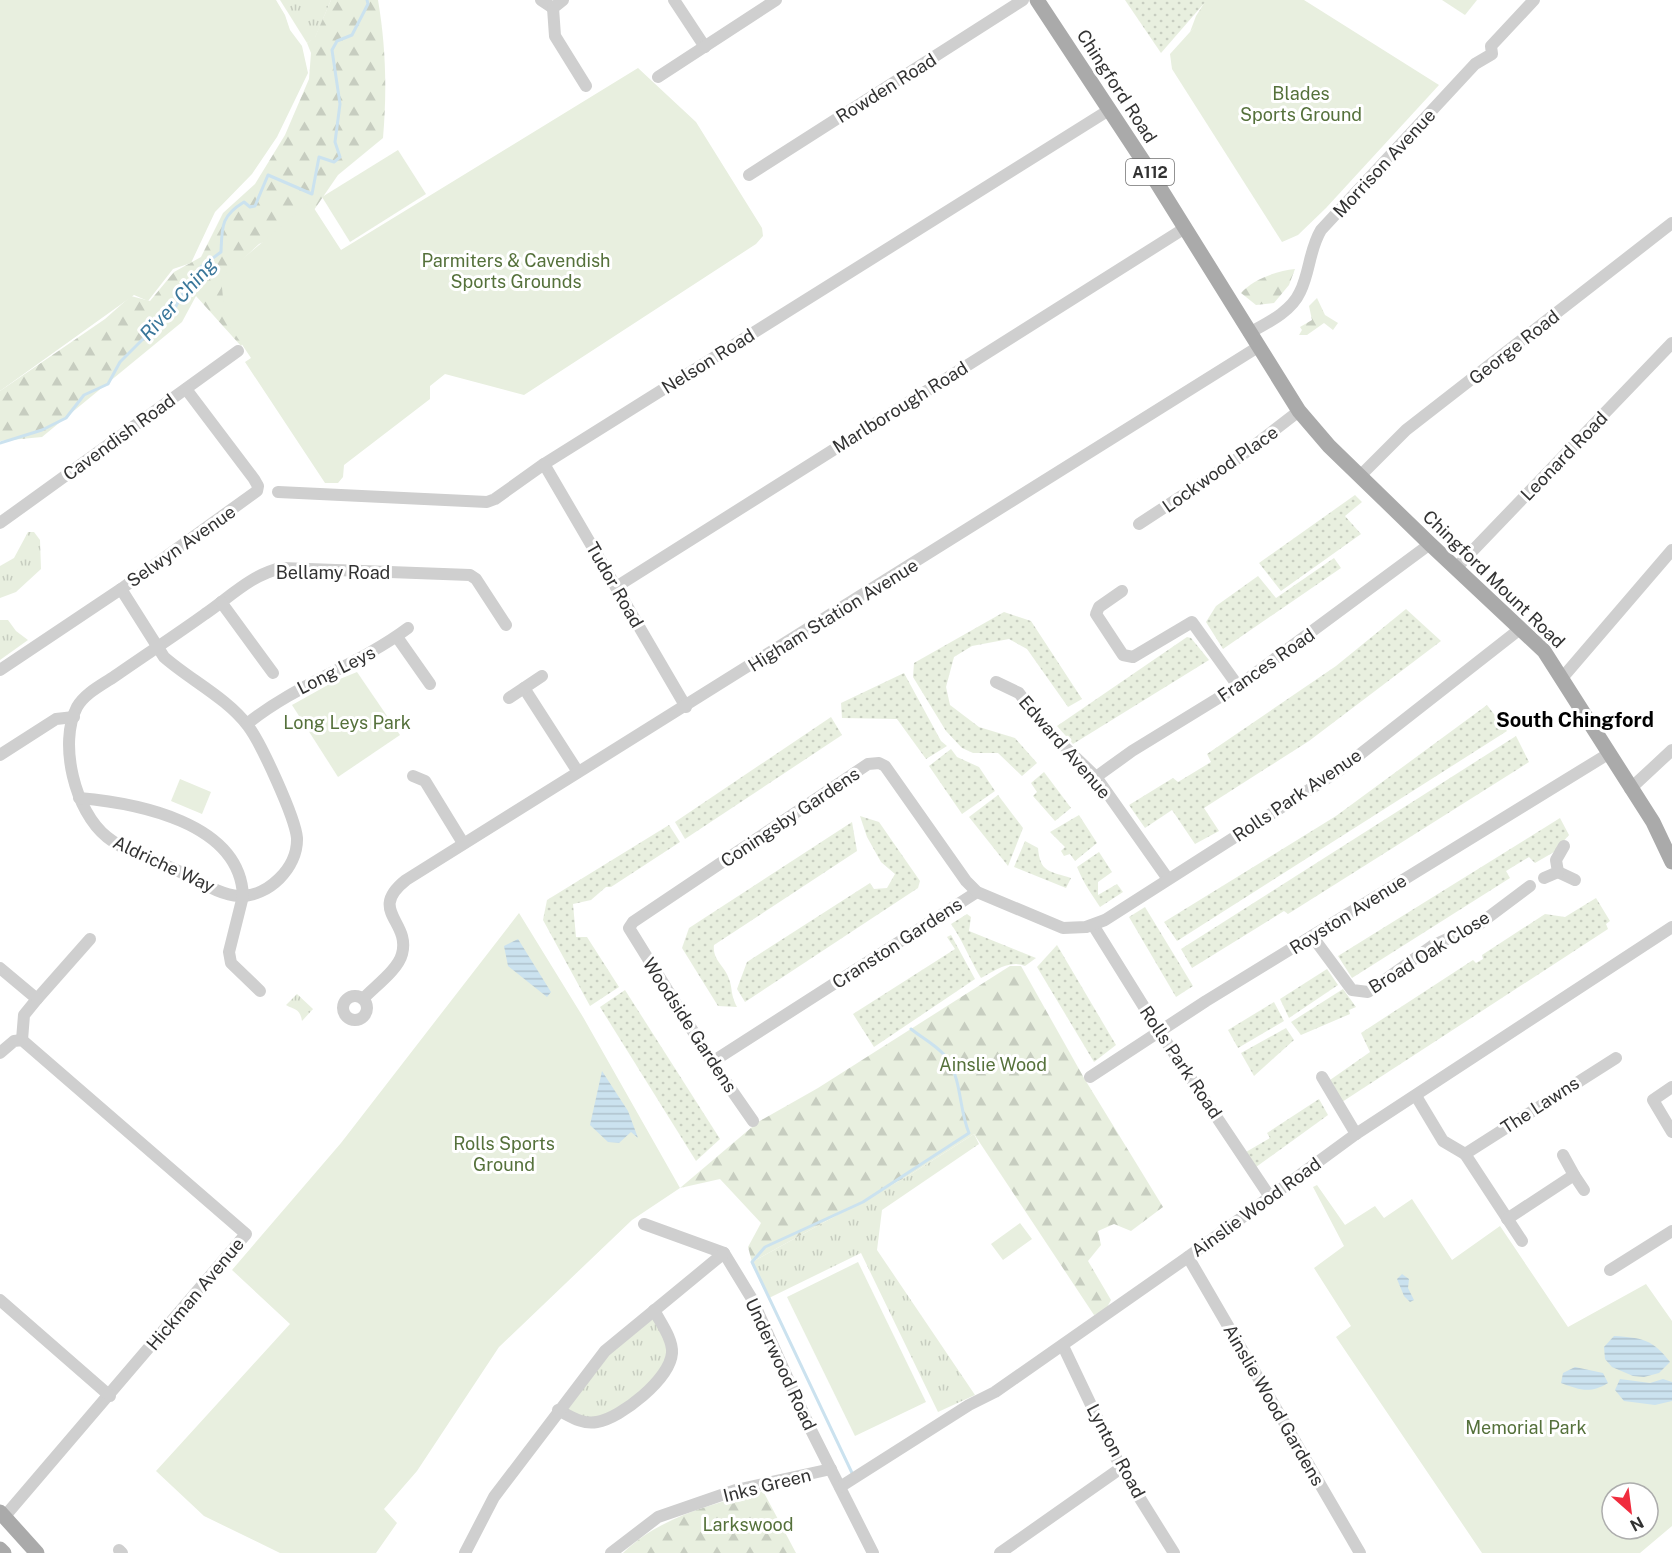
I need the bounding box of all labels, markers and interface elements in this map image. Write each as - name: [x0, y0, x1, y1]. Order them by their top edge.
- street label: Chingford Road: [1073, 25, 1161, 147]
- street label: Rowden Road: [832, 49, 940, 127]
- park label: Blades Sports Ground: [1240, 83, 1362, 125]
- street label: Morrison Avenue: [1328, 104, 1440, 222]
- road number: A112: [1126, 159, 1174, 185]
- park label: Parmiters & Cavendish Sports Grounds: [422, 250, 611, 292]
- water label: River Ching: [135, 253, 222, 345]
- street label: George Road: [1465, 305, 1563, 389]
- street label: Nelson Road: [658, 324, 758, 398]
- street label: Marlborough Road: [829, 357, 971, 457]
- street label: Cavendish Road: [59, 389, 179, 485]
- street label: Leonard Road: [1516, 407, 1612, 505]
- street label: Lockwood Place: [1158, 421, 1282, 517]
- street label: Selwyn Avenue: [123, 501, 239, 591]
- street label: Chingford Mount Road: [1419, 506, 1569, 652]
- street label: Tudor Road: [582, 539, 648, 631]
- street label: Higham Station Avenue: [744, 554, 922, 676]
- street label: Bellamy Road: [276, 562, 390, 583]
- street label: Frances Road: [1213, 624, 1319, 706]
- street label: Long Leys: [293, 641, 379, 699]
- street label: Edward Avenue: [1015, 691, 1115, 803]
- district label: South Chingford: [1496, 708, 1654, 732]
- park label: Long Leys Park: [283, 712, 411, 733]
- street label: Rolls Park Avenue: [1229, 744, 1365, 846]
- street label: Coningsby Gardens: [717, 763, 863, 871]
- street label: Aldriche Way: [110, 831, 219, 897]
- street label: Royston Avenue: [1286, 870, 1410, 958]
- street label: Cranston Gardens: [828, 893, 966, 993]
- street label: Broad Oak Close: [1365, 906, 1493, 998]
- street label: Woodside Gardens: [639, 954, 741, 1096]
- street label: Rolls Park Road: [1136, 1002, 1226, 1122]
- park label: Ainslie Wood: [939, 1054, 1047, 1075]
- street label: The Lawns: [1497, 1072, 1583, 1138]
- park label: Rolls Sports Ground: [453, 1133, 555, 1175]
- street label: Ainslie Wood Road: [1187, 1153, 1325, 1261]
- street label: Hickman Avenue: [142, 1234, 248, 1354]
- street label: Underwood Road: [741, 1295, 821, 1433]
- street label: Ainslie Wood Gardens: [1219, 1321, 1329, 1489]
- street label: Lynton Road: [1082, 1400, 1150, 1502]
- park label: Memorial Park: [1465, 1417, 1587, 1438]
- street label: Inks Green: [721, 1464, 813, 1506]
- north arrow: [1600, 1481, 1660, 1541]
- text: N: [1627, 1512, 1647, 1535]
- park label: Larkswood: [702, 1514, 794, 1535]

